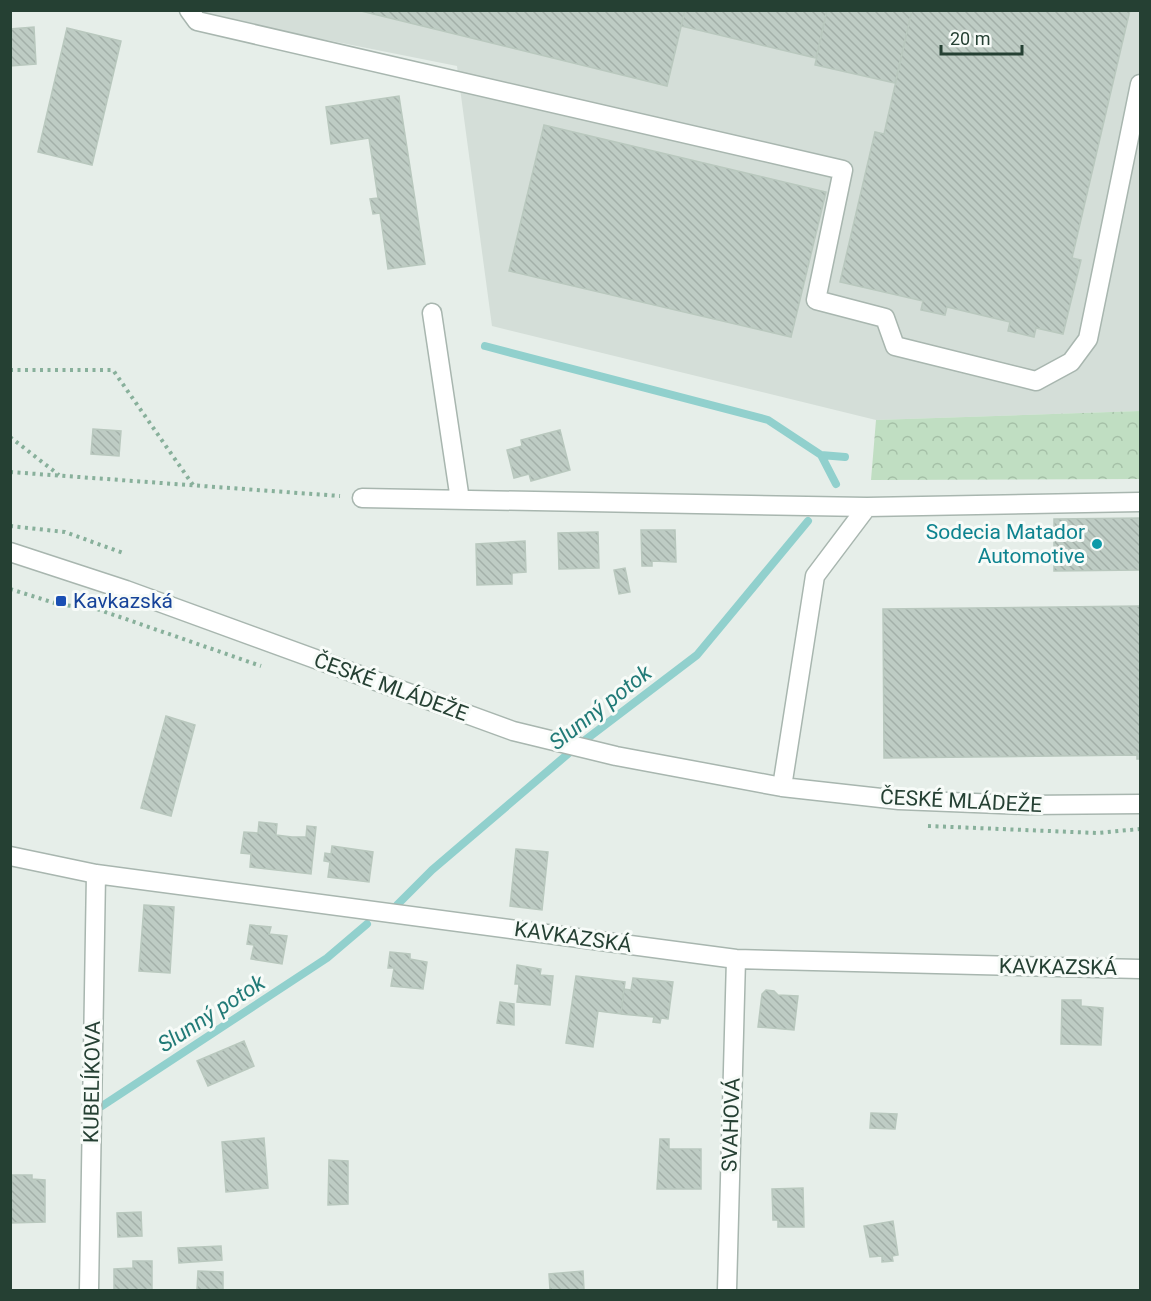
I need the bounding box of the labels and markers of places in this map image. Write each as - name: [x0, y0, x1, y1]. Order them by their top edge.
- place label: Sodecia Matador Automotive: [926, 520, 1085, 568]
- marker: Sodecia Matador Automotive: [1090, 537, 1104, 551]
- place label: Kavkazská: [73, 589, 173, 613]
- marker: Kavkazská: [54, 594, 68, 608]

